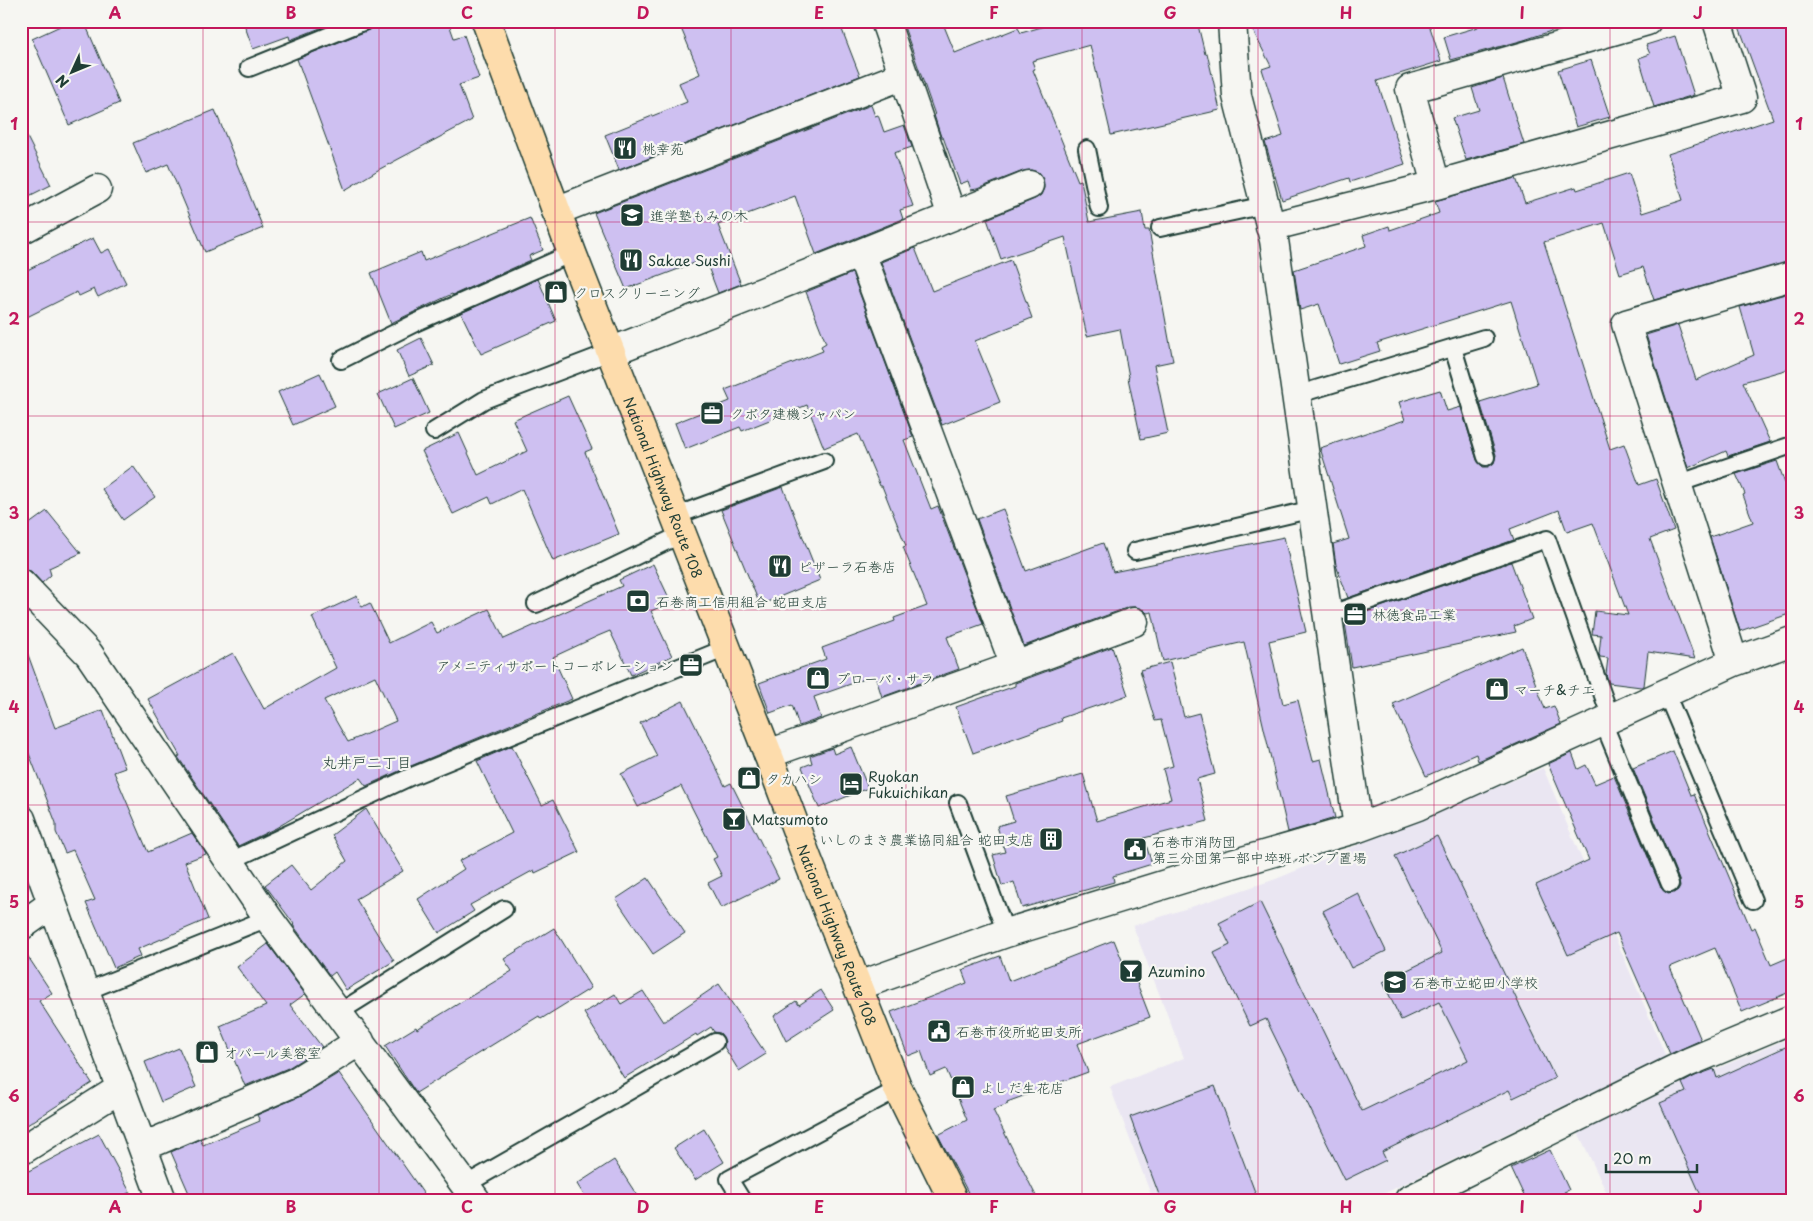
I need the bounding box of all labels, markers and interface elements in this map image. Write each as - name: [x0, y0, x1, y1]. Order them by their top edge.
- text: A: [109, 0, 122, 24]
- text: B: [286, 0, 297, 24]
- text: C: [461, 0, 473, 24]
- text: D: [637, 0, 649, 24]
- text: E: [814, 0, 824, 24]
- text: F: [989, 0, 999, 24]
- text: G: [1163, 0, 1177, 24]
- text: H: [1340, 0, 1352, 24]
- text: I: [1519, 0, 1525, 24]
- text: J: [1693, 0, 1703, 24]
- north arrow: [48, 48, 98, 98]
- text: N: [51, 70, 74, 93]
- text: 1: [10, 111, 18, 135]
- text: 1: [1795, 111, 1803, 135]
- restaurant icon: 桃幸苑: [612, 135, 638, 161]
- place label: 桃幸苑: [642, 138, 684, 159]
- school or university icon: 進学塾もみの木: [619, 202, 645, 228]
- place label: 進学塾もみの木: [650, 205, 748, 226]
- restaurant icon: Sakae Sushi: [618, 247, 644, 273]
- place label: Sakae Sushi: [648, 250, 731, 271]
- shop icon: クロスクリーニング: [543, 279, 569, 305]
- place label: クロスクリーニング: [574, 282, 700, 303]
- text: 2: [8, 306, 20, 330]
- text: 2: [1793, 306, 1805, 330]
- street label: National Highway Route 108: [619, 394, 709, 581]
- office icon: クボタ建機ジャパン: [699, 400, 725, 426]
- place label: クボタ建機ジャパン: [730, 403, 856, 424]
- text: 3: [9, 500, 19, 524]
- text: 3: [1794, 500, 1804, 524]
- restaurant icon: ピザーラ石巻店: [767, 553, 793, 579]
- place label: ピザーラ石巻店: [798, 556, 896, 577]
- bank icon: 石巻商工信用組合 蛇田支店: [625, 588, 651, 614]
- place label: 石巻商工信用組合 蛇田支店: [656, 591, 829, 612]
- office icon: 林徳食品工業: [1342, 601, 1368, 627]
- place label: 林徳食品工業: [1372, 604, 1456, 625]
- office icon: アメニティサポートコーポレーション: [678, 652, 704, 678]
- place label: アメニティサポートコーポレーション: [436, 655, 674, 676]
- shop icon: プローバ・サラ: [805, 665, 831, 691]
- place label: プローバ・サラ: [836, 668, 934, 689]
- shop icon: マーチ&チエ: [1484, 676, 1510, 702]
- place label: マーチ&チエ: [1514, 679, 1595, 700]
- text: 4: [9, 694, 20, 718]
- text: 4: [1794, 694, 1805, 718]
- district label: 丸井戸二丁目: [322, 750, 412, 773]
- shop icon: タカハシ: [736, 765, 762, 791]
- place label: Ryokan Fukuichikan: [868, 766, 948, 803]
- place label: タカハシ: [766, 768, 822, 789]
- hotel icon: Ryokan Fukuichikan: [838, 771, 864, 797]
- bar icon: Matsumoto: [721, 806, 747, 832]
- place label: Matsumoto: [752, 809, 828, 830]
- building icon: いしのまき農業協同組合 蛇田支店: [1038, 826, 1064, 852]
- place label: いしのまき農業協同組合 蛇田支店: [819, 829, 1034, 850]
- place label: 石巻市消防団 第三分団第一部中埣班 ポンプ置場: [1152, 831, 1367, 868]
- public building icon: 石巻市消防団 第三分団第一部中埣班 ポンプ置場: [1122, 836, 1148, 862]
- street label: National Highway Route 108: [792, 841, 882, 1028]
- text: 5: [9, 889, 19, 913]
- text: 5: [1794, 889, 1804, 913]
- bar icon: Azumino: [1118, 958, 1144, 984]
- place label: Azumino: [1148, 961, 1205, 982]
- school or university icon: 石巻市立蛇田小学校: [1382, 969, 1408, 995]
- place label: 石巻市立蛇田小学校: [1412, 972, 1538, 993]
- public building icon: 石巻市役所蛇田支所: [926, 1018, 952, 1044]
- place label: 石巻市役所蛇田支所: [956, 1021, 1082, 1042]
- shop icon: オパール美容室: [194, 1039, 220, 1065]
- place label: オパール美容室: [224, 1042, 321, 1063]
- shop icon: よしだ生花店: [950, 1074, 976, 1100]
- place label: よしだ生花店: [980, 1077, 1064, 1098]
- text: 6: [8, 1083, 20, 1107]
- text: 6: [1793, 1083, 1805, 1107]
- scale bar: [1606, 1141, 1697, 1173]
- text: 20 m: [1613, 1146, 1652, 1169]
- text: A: [109, 1194, 122, 1218]
- text: B: [286, 1194, 297, 1218]
- text: C: [461, 1194, 473, 1218]
- text: D: [637, 1194, 649, 1218]
- text: E: [814, 1194, 824, 1218]
- text: F: [989, 1194, 999, 1218]
- text: G: [1163, 1194, 1177, 1218]
- text: H: [1340, 1194, 1352, 1218]
- text: I: [1519, 1194, 1525, 1218]
- text: J: [1693, 1194, 1703, 1218]

